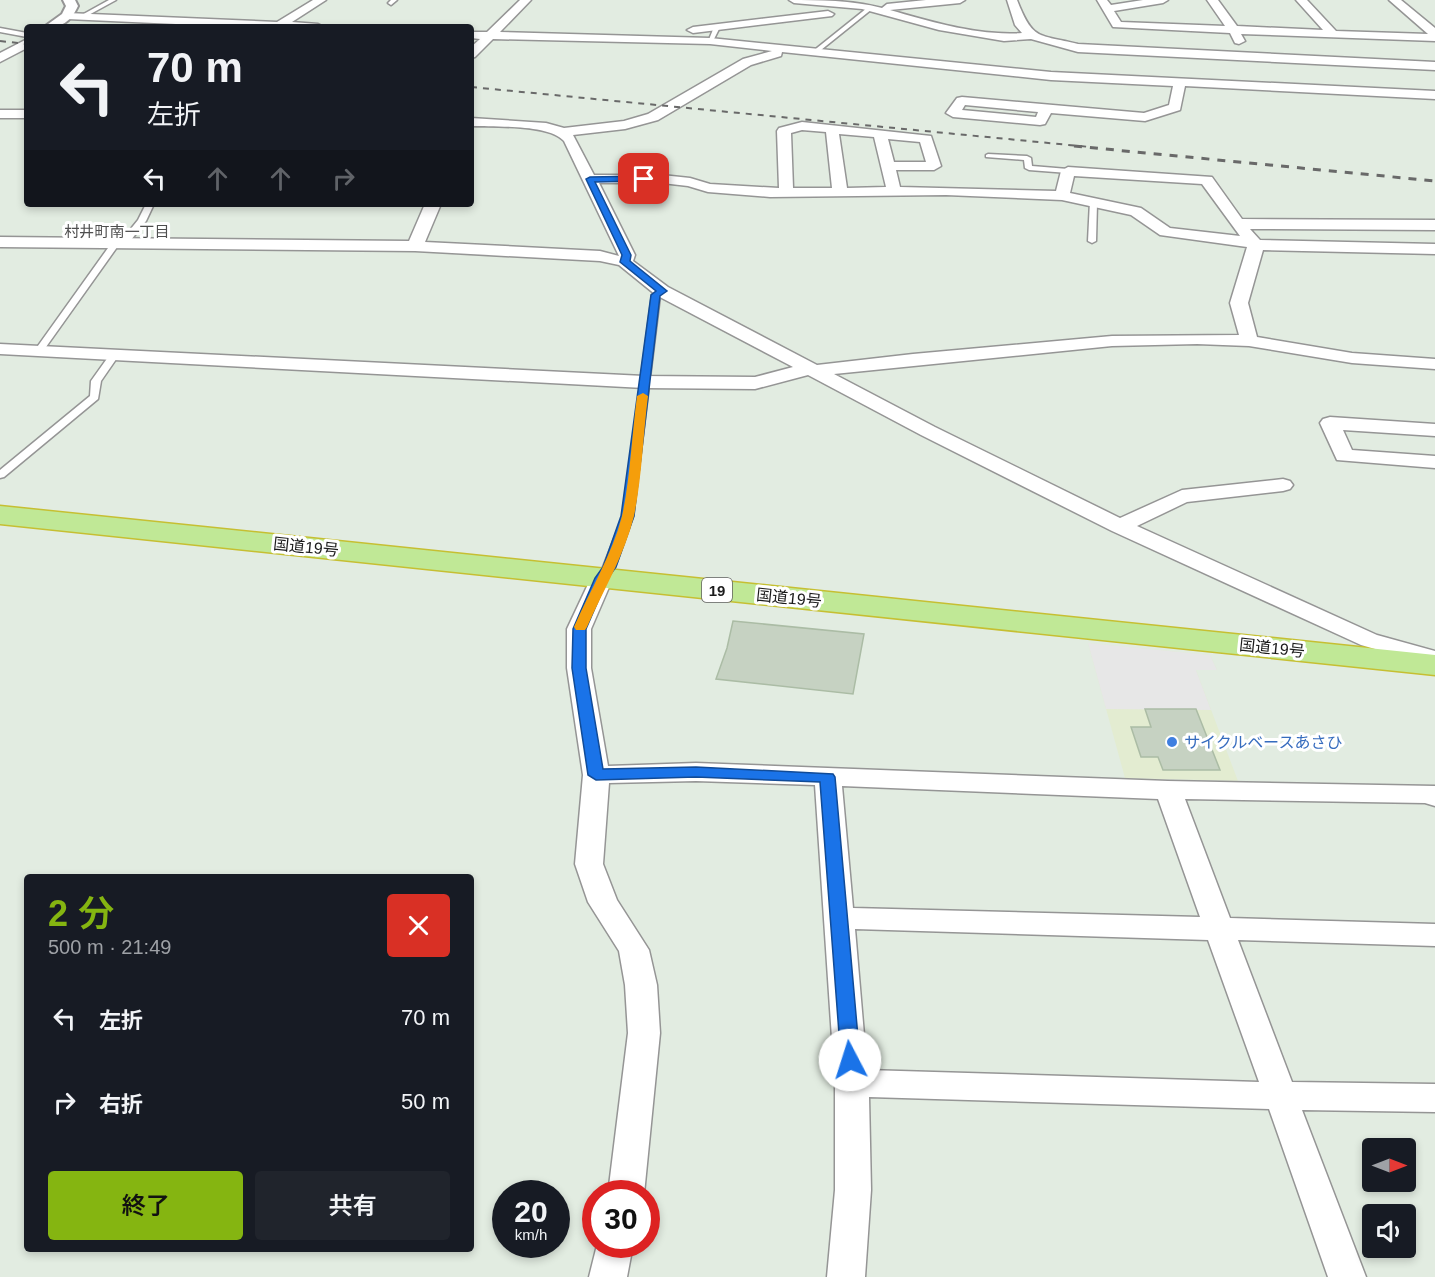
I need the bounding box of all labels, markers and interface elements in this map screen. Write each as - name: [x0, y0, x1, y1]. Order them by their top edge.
- text: 70 m: [147, 44, 243, 91]
- icon: left: [48, 48, 126, 126]
- text: 左折: [147, 100, 201, 130]
- pin: [618, 153, 669, 204]
- icon: left: [138, 162, 171, 195]
- icon: ahead: [201, 162, 234, 195]
- icon: ahead: [264, 162, 297, 195]
- icon: right: [327, 162, 360, 195]
- icon: arrive: [627, 162, 660, 195]
- district label: 村井町南一丁目: [64, 223, 170, 240]
- street label: 国道19号: [272, 535, 340, 559]
- road number: 19: [702, 578, 732, 602]
- street label: 国道19号: [755, 586, 823, 610]
- street label: 国道19号: [1238, 636, 1306, 660]
- place label: サイクルベースあさひ: [1184, 734, 1342, 751]
- marker: サイクルベースあさひ: [1165, 735, 1179, 749]
- text: 2 分: [48, 893, 114, 934]
- button: close: [387, 894, 450, 957]
- text: 500 m · 21:49: [48, 936, 171, 958]
- icon: left: [48, 1002, 81, 1035]
- text: 70 m: [401, 1005, 450, 1030]
- text: 左折: [99, 1008, 143, 1033]
- position arrow: [818, 1028, 882, 1092]
- icon: right: [48, 1086, 81, 1119]
- text: 50 m: [401, 1089, 450, 1114]
- text: 右折: [99, 1092, 143, 1117]
- north arrow: [1362, 1138, 1416, 1192]
- map controls: [1362, 1138, 1416, 1258]
- button: 終了: [48, 1171, 243, 1240]
- button: 共有: [255, 1171, 450, 1240]
- speed limit sign: 30: [582, 1180, 660, 1258]
- text: 20: [514, 1195, 548, 1228]
- button: sound: [1362, 1204, 1416, 1258]
- text: km/h: [515, 1226, 547, 1243]

